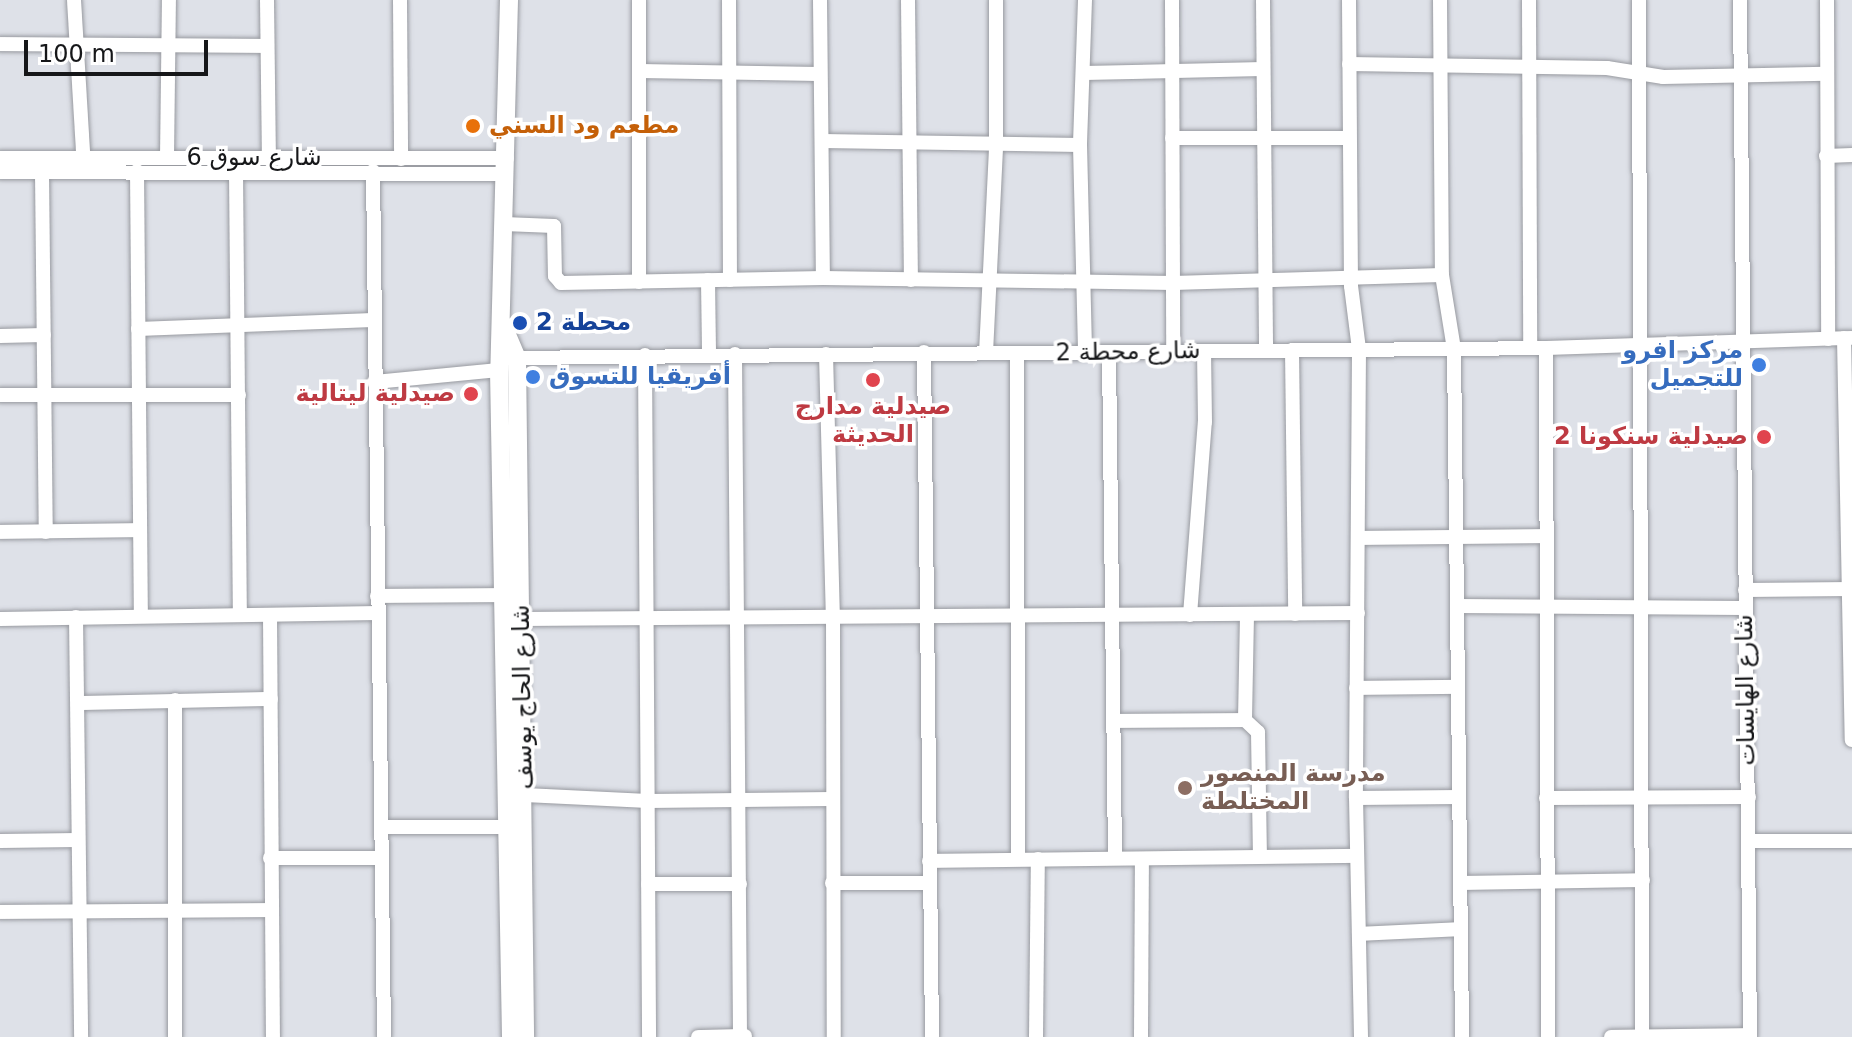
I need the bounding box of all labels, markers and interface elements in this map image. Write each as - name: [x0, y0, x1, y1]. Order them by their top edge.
- scale bar: [28, 24, 212, 74]
- text: 100 m: [38, 40, 115, 68]
- place label: مطعم ود السني: [489, 112, 679, 140]
- marker: مطعم ود السني: [464, 117, 482, 135]
- street label: شارع سوق 6: [187, 144, 321, 172]
- place label: محطة 2: [536, 309, 631, 337]
- marker: محطة 2: [511, 314, 529, 332]
- street label: شارع محطة 2: [1055, 336, 1201, 368]
- place label: مركز افرو للتجميل: [1622, 337, 1743, 393]
- marker: مركز افرو للتجميل: [1750, 356, 1768, 374]
- place label: أفريقيا للتسوق: [549, 363, 731, 391]
- marker: أفريقيا للتسوق: [524, 368, 542, 386]
- marker: صيدلية مدارج الحديثة: [864, 371, 882, 389]
- place label: صيدلية ليتالية: [295, 380, 455, 408]
- marker: صيدلية ليتالية: [462, 385, 480, 403]
- place label: صيدلية مدارج الحديثة: [795, 393, 951, 449]
- place label: صيدلية سنكونا 2: [1554, 423, 1748, 451]
- marker: صيدلية سنكونا 2: [1755, 428, 1773, 446]
- street label: شارع الحاج يوسف: [507, 604, 539, 790]
- street label: شارع الهايسات: [1730, 614, 1762, 766]
- place label: مدرسة المنصور المختلطة: [1201, 760, 1386, 816]
- marker: مدرسة المنصور المختلطة: [1176, 779, 1194, 797]

